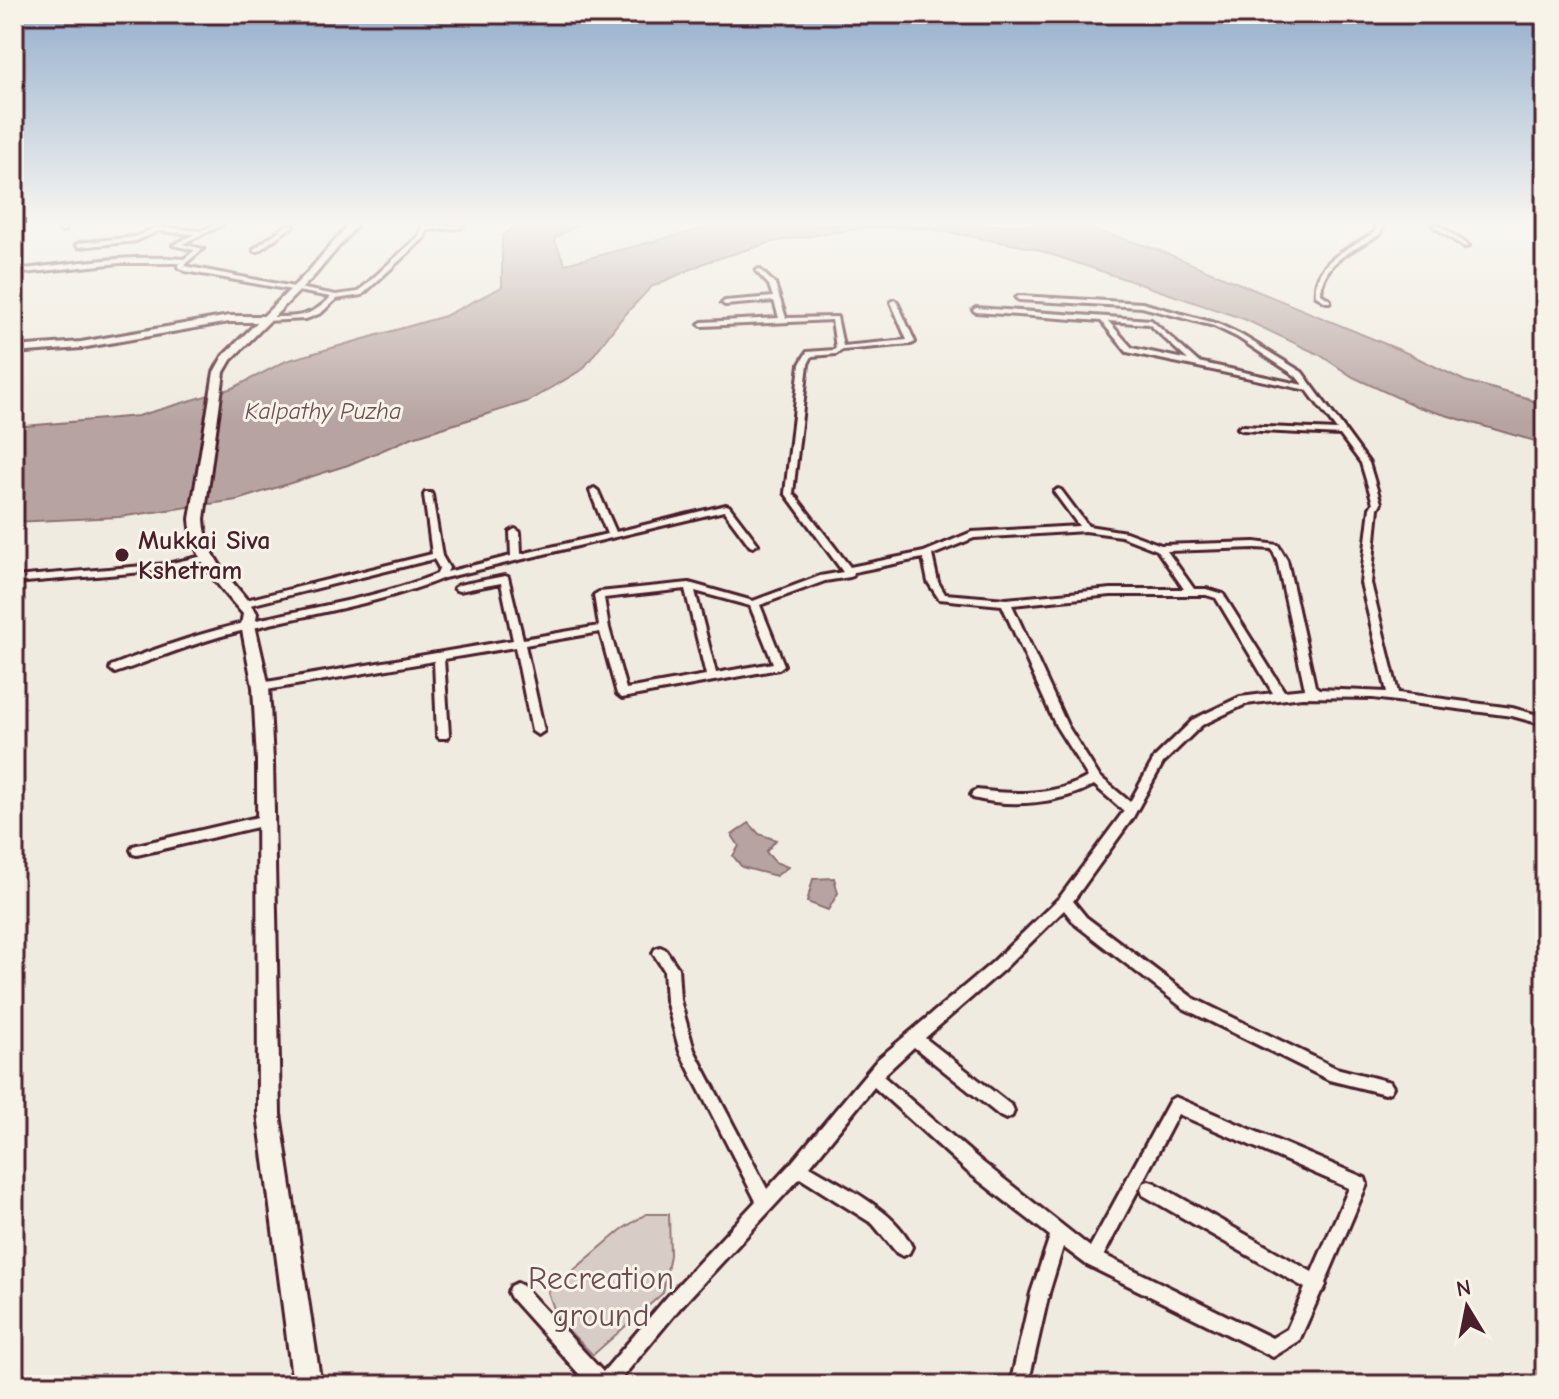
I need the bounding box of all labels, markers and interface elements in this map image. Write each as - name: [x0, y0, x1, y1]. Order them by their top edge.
- water label: Kalpathy Puzha: [245, 397, 401, 425]
- place label: Mukkai Siva Kshetram: [138, 526, 270, 586]
- marker: Mukkai Siva Kshetram: [113, 546, 131, 564]
- park label: Recreation ground: [528, 1260, 674, 1334]
- north arrow: [1427, 1267, 1507, 1347]
- text: N: [1454, 1274, 1473, 1302]

